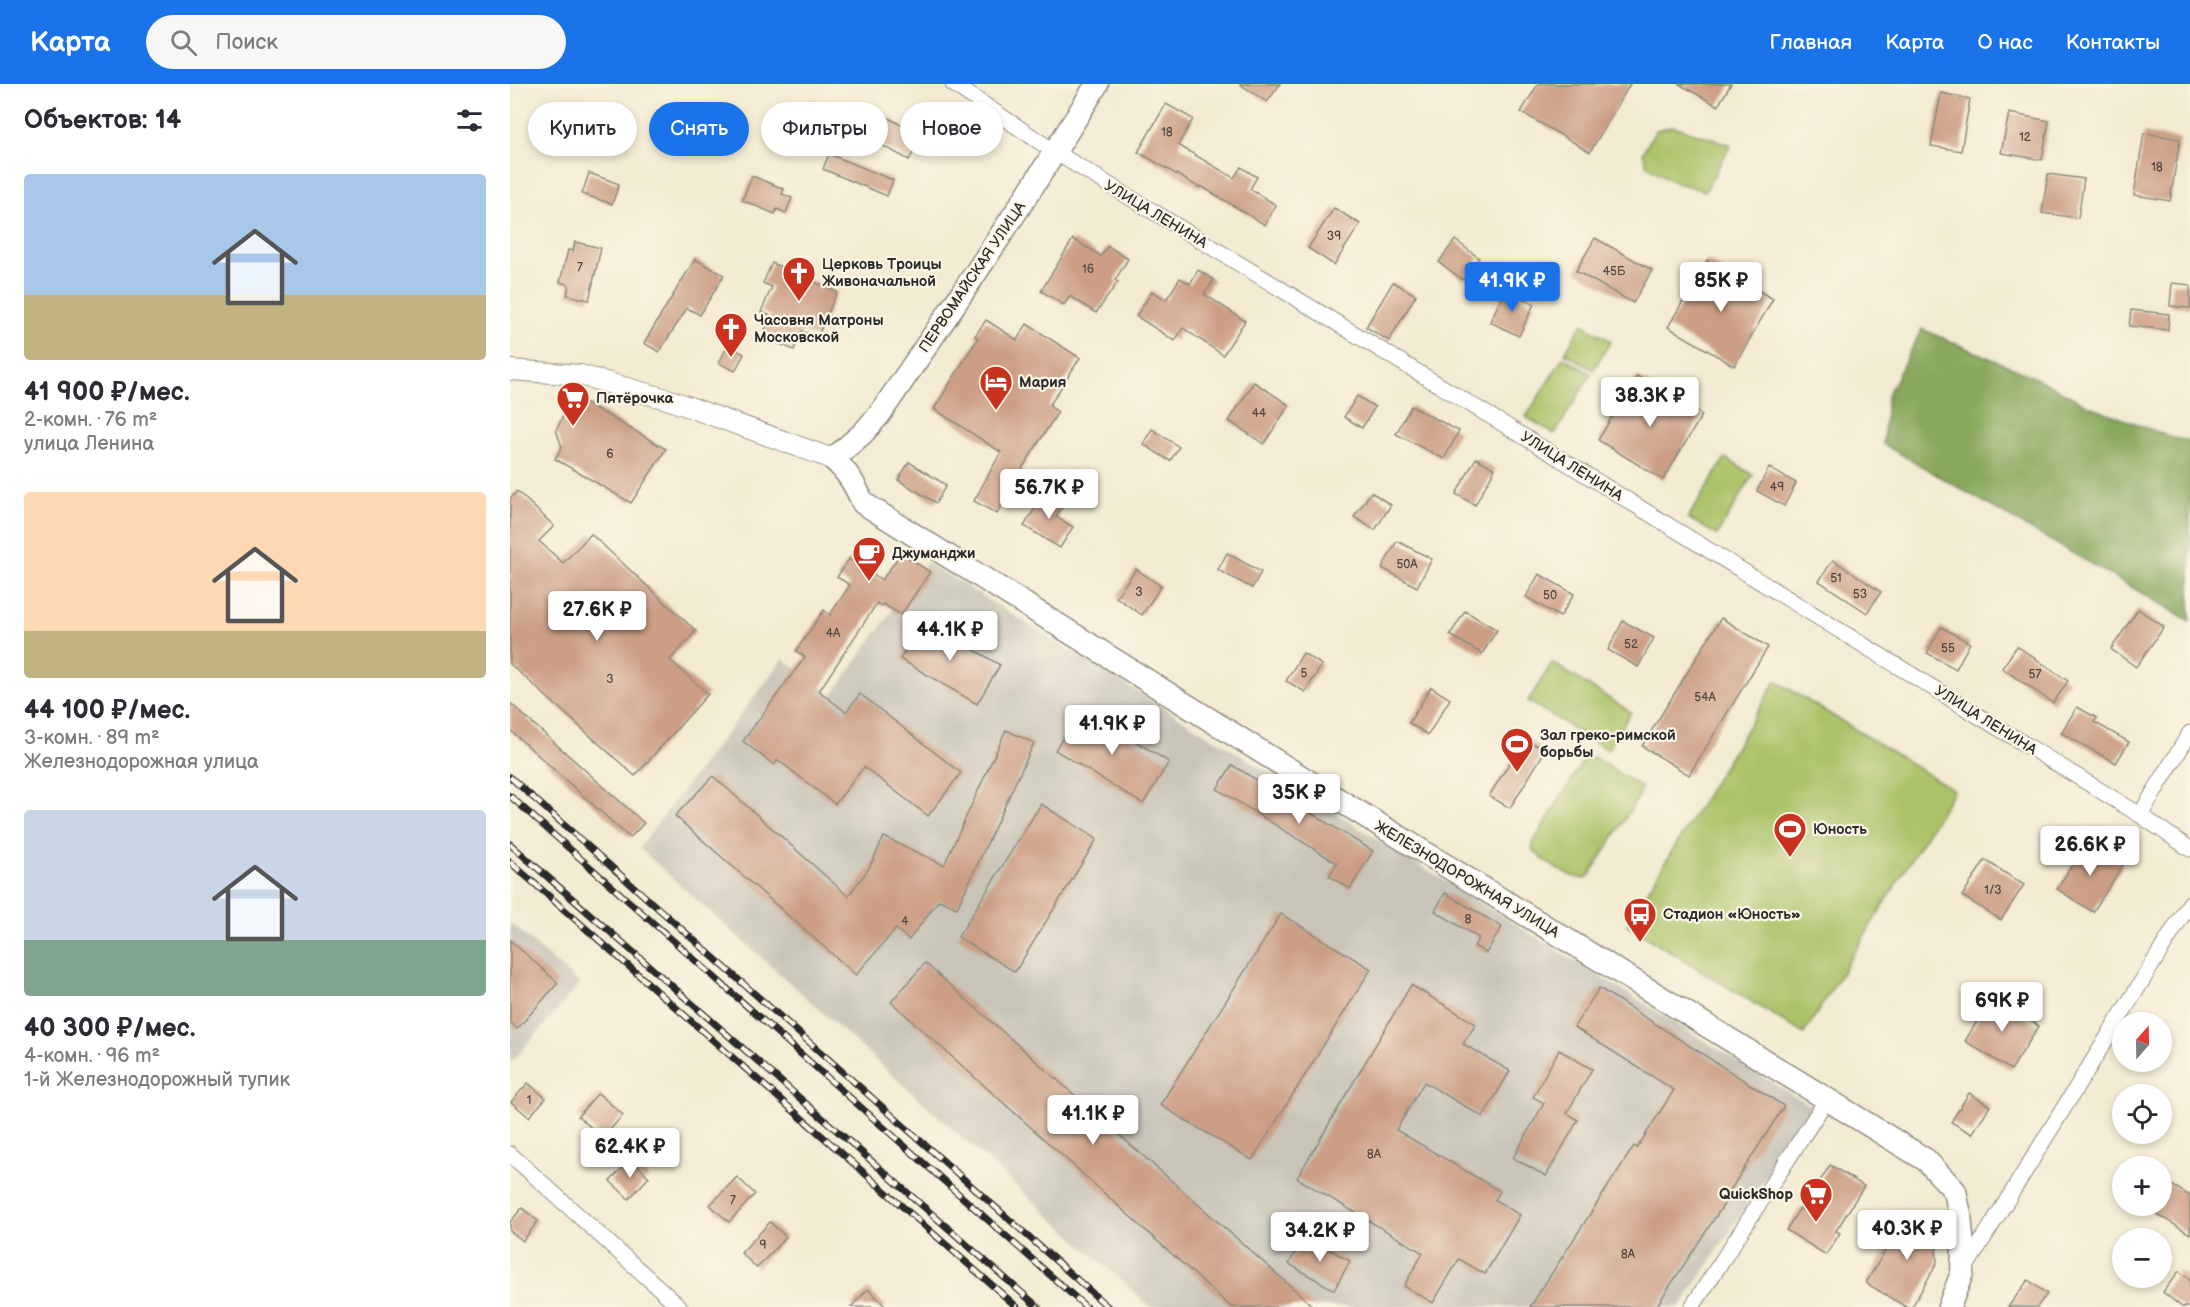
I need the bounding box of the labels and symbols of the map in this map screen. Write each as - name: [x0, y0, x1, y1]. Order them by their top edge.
- house number: 18: [1161, 125, 1173, 140]
- house number: 12: [2019, 130, 2031, 145]
- house number: 18: [2151, 160, 2163, 175]
- street label: УЛИЦА ЛЕНИНА: [1101, 176, 1211, 253]
- street label: ПЕРВОМАЙСКАЯ УЛИЦА: [915, 197, 1031, 356]
- house number: 39: [1327, 229, 1341, 244]
- church icon: Церковь Троицы Живоначальной: [781, 255, 817, 302]
- place label: Церковь Троицы Живоначальной: [822, 255, 942, 291]
- house number: 7: [577, 260, 583, 275]
- house number: 16: [1082, 262, 1094, 277]
- pin: 41.9K ₽: [1457, 262, 1567, 313]
- pin: 85K ₽: [1679, 262, 1763, 313]
- house number: 45Б: [1603, 264, 1626, 279]
- church icon: Часовня Матроны Московской: [713, 311, 749, 358]
- place label: Часовня Матроны Московской: [754, 311, 884, 347]
- hotel icon: Мария: [978, 364, 1014, 411]
- place label: Мария: [1019, 373, 1066, 392]
- pin: 38.3K ₽: [1595, 377, 1705, 428]
- supermarket icon: Пятёрочка: [555, 380, 591, 427]
- place label: Пятёрочка: [596, 389, 674, 408]
- house number: 44: [1252, 406, 1267, 421]
- street label: УЛИЦА ЛЕНИНА: [1517, 427, 1627, 506]
- house number: 6: [606, 447, 614, 462]
- pin: 56.7K ₽: [994, 469, 1104, 520]
- house number: 49: [1770, 480, 1784, 495]
- cafe icon: Джуманджи: [851, 535, 887, 582]
- place label: Джуманджи: [892, 544, 976, 563]
- house number: 50А: [1396, 557, 1418, 572]
- house number: 51: [1830, 571, 1842, 586]
- house number: 3: [1135, 585, 1143, 600]
- house number: 53: [1853, 587, 1867, 602]
- house number: 50: [1543, 588, 1557, 603]
- pin: 27.6K ₽: [542, 591, 652, 642]
- pin: 44.1K ₽: [895, 611, 1005, 662]
- house number: 4А: [826, 626, 841, 641]
- house number: 52: [1624, 637, 1638, 652]
- house number: 55: [1941, 641, 1955, 656]
- house number: 5: [1301, 666, 1308, 681]
- house number: 57: [2029, 667, 2041, 682]
- house number: 3: [606, 672, 614, 687]
- street label: УЛИЦА ЛЕНИНА: [1931, 681, 2041, 760]
- house number: 54А: [1694, 690, 1716, 705]
- pin: 41.9K ₽: [1057, 705, 1167, 756]
- sports icon: Зал греко-римской борьбы: [1499, 726, 1535, 773]
- place label: Зал греко-римской борьбы: [1540, 726, 1676, 762]
- pin: 35K ₽: [1257, 774, 1341, 825]
- sports icon: Юность: [1772, 811, 1808, 858]
- street label: ЖЕЛЕЗНОДОРОЖНАЯ УЛИЦА: [1371, 817, 1563, 943]
- place label: Юность: [1813, 820, 1867, 839]
- pin: 26.6K ₽: [2035, 826, 2145, 877]
- house number: 1/3: [1984, 883, 2002, 898]
- bus stop icon: Стадион «Юность»: [1622, 896, 1658, 943]
- place label: Стадион «Юность»: [1663, 905, 1801, 924]
- house number: 8: [1465, 912, 1472, 927]
- house number: 4: [901, 914, 909, 929]
- pin: 69K ₽: [1960, 982, 2044, 1033]
- north arrow: [2112, 1012, 2172, 1072]
- house number: 1: [527, 1093, 531, 1108]
- pin: 41.1K ₽: [1038, 1095, 1148, 1146]
- pin: 62.4K ₽: [575, 1128, 685, 1179]
- house number: 8А: [1367, 1147, 1382, 1162]
- supermarket icon: QuickShop: [1798, 1176, 1834, 1223]
- place label: QuickShop: [1719, 1185, 1793, 1204]
- house number: 7: [730, 1193, 736, 1208]
- pin: 40.3K ₽: [1852, 1210, 1962, 1261]
- pin: 34.2K ₽: [1265, 1212, 1375, 1263]
- house number: 9: [760, 1238, 767, 1253]
- house number: 8А: [1621, 1247, 1636, 1262]

